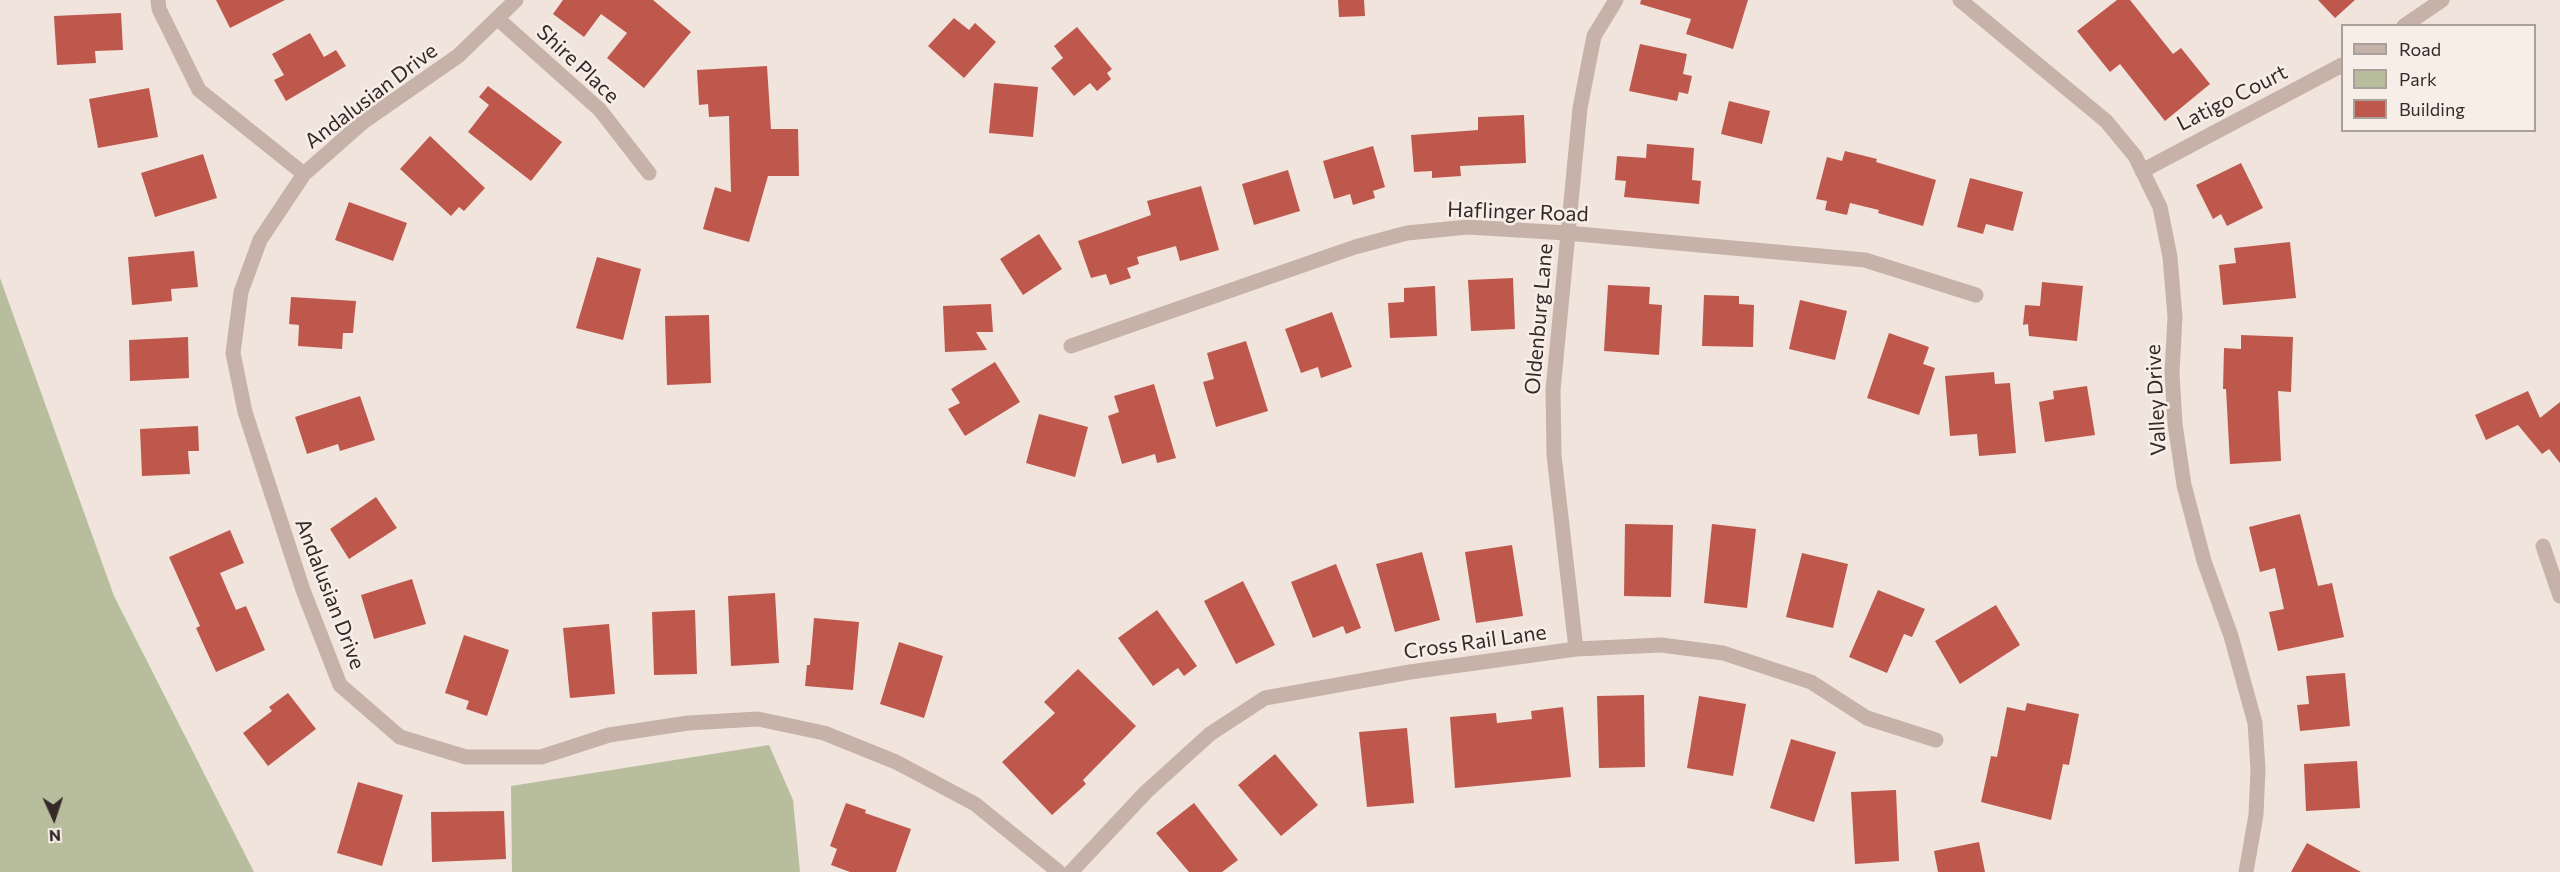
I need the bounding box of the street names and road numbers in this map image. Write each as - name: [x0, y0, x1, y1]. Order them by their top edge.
- street label: Shire Place: [531, 19, 625, 109]
- street label: Andalusian Drive: [300, 38, 442, 154]
- street label: Latigo Court: [2173, 59, 2291, 137]
- street label: Haflinger Road: [1447, 197, 1589, 227]
- street label: Oldenburg Lane: [1520, 242, 1558, 396]
- street label: Valley Drive: [2141, 344, 2171, 456]
- street label: Andalusian Drive: [290, 515, 370, 673]
- street label: Cross Rail Lane: [1402, 620, 1548, 664]

